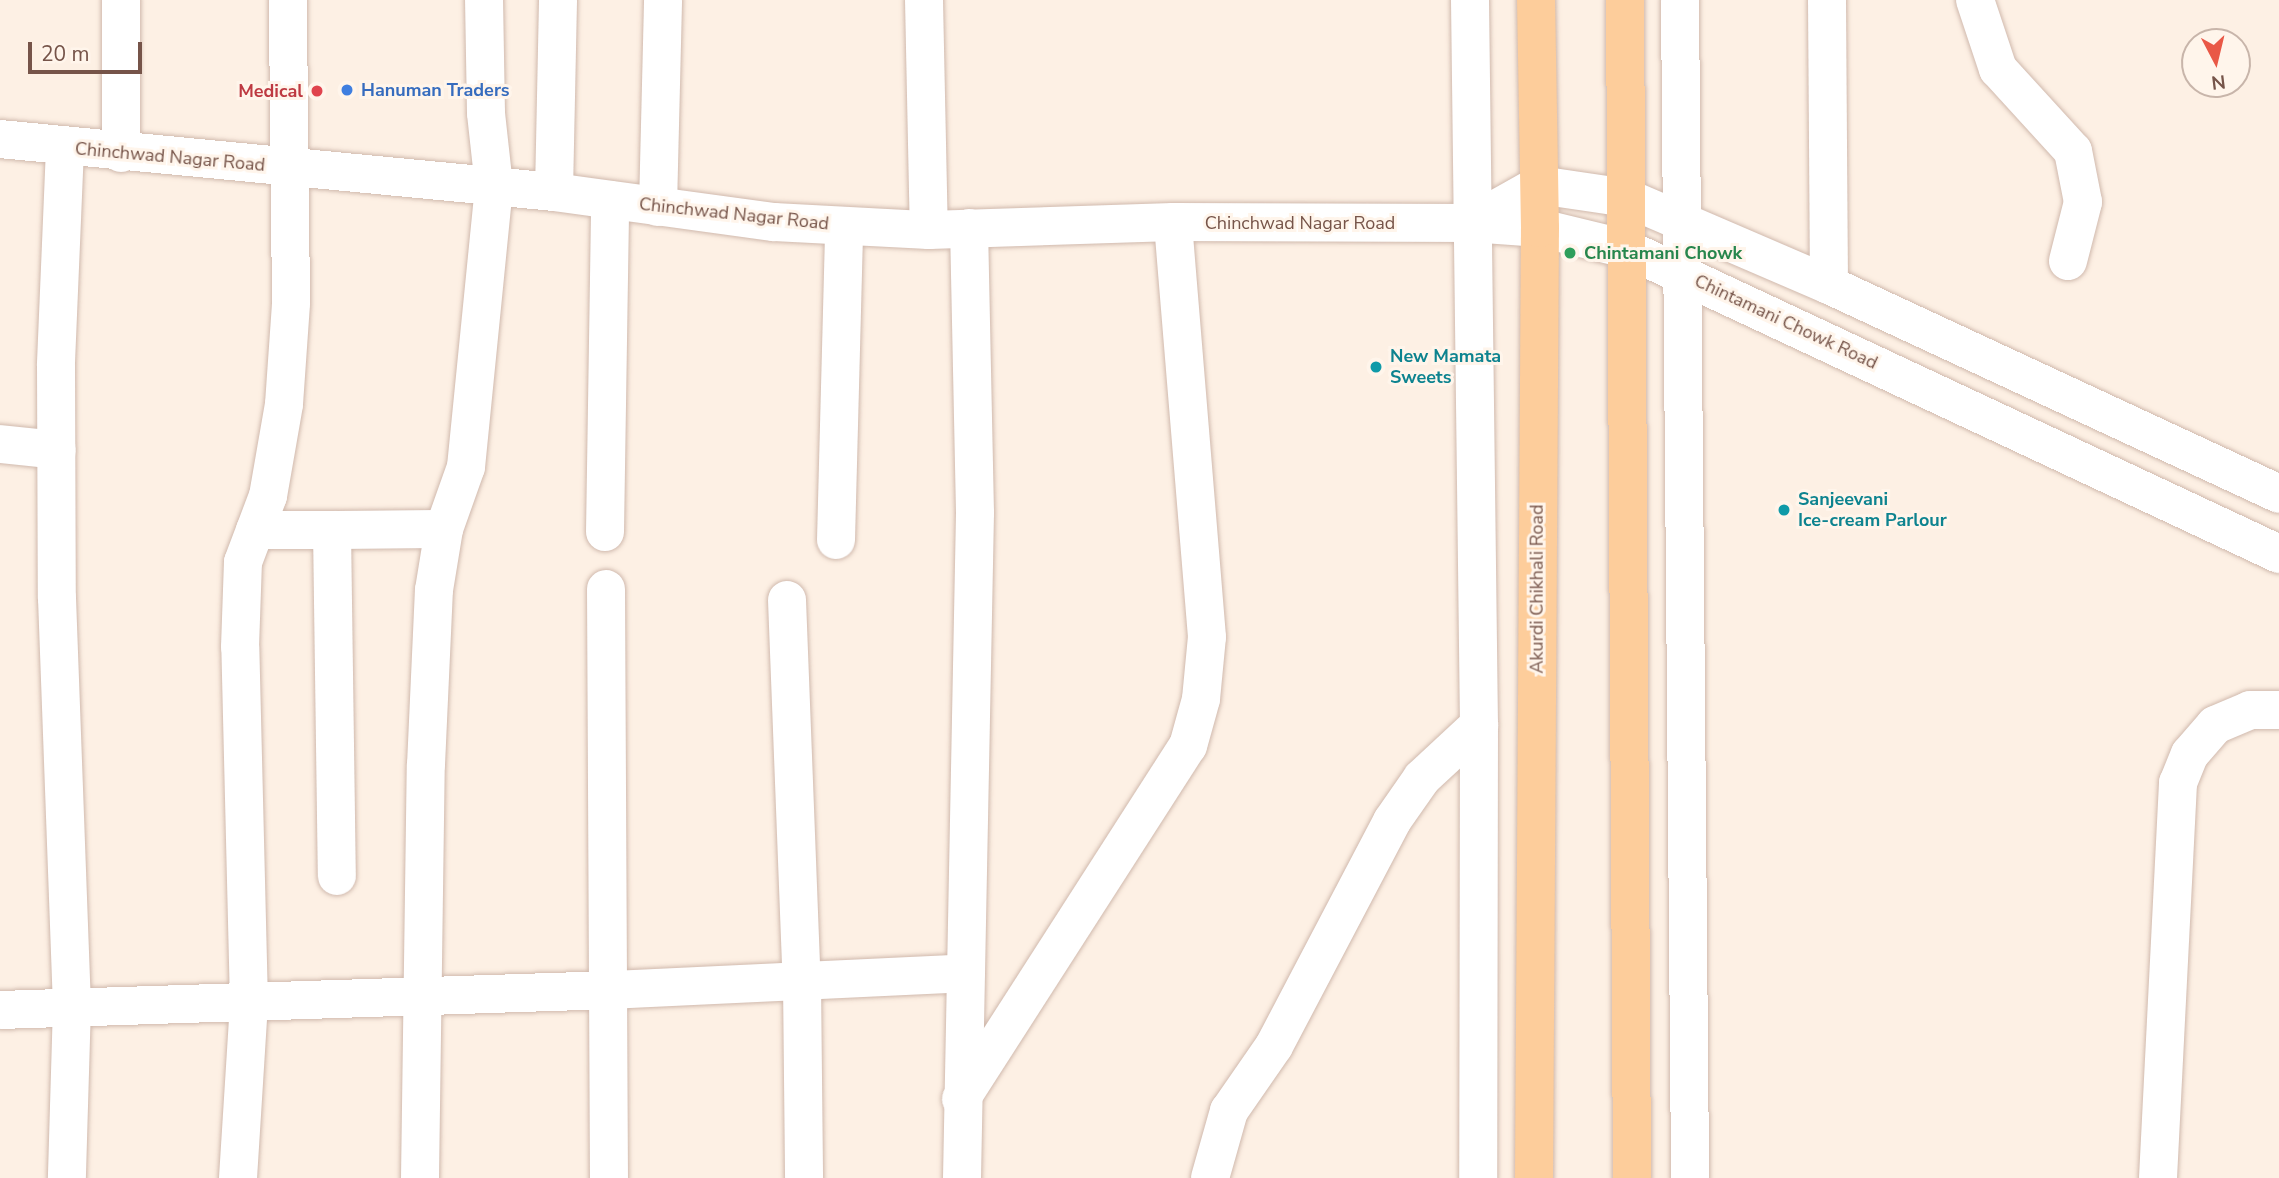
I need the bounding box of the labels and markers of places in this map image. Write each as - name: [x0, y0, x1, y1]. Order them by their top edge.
- place label: Hanuman Traders: [361, 79, 510, 101]
- place label: Medical: [238, 80, 303, 102]
- marker: Hanuman Traders: [339, 82, 355, 98]
- marker: Medical: [309, 83, 325, 99]
- place label: Chintamani Chowk: [1584, 242, 1742, 264]
- marker: Chintamani Chowk: [1562, 245, 1578, 261]
- place label: New Mamata Sweets: [1390, 346, 1501, 388]
- marker: New Mamata Sweets: [1368, 359, 1384, 375]
- place label: Sanjeevani Ice-cream Parlour: [1798, 489, 1947, 532]
- marker: Sanjeevani Ice-cream Parlour: [1776, 502, 1792, 518]

